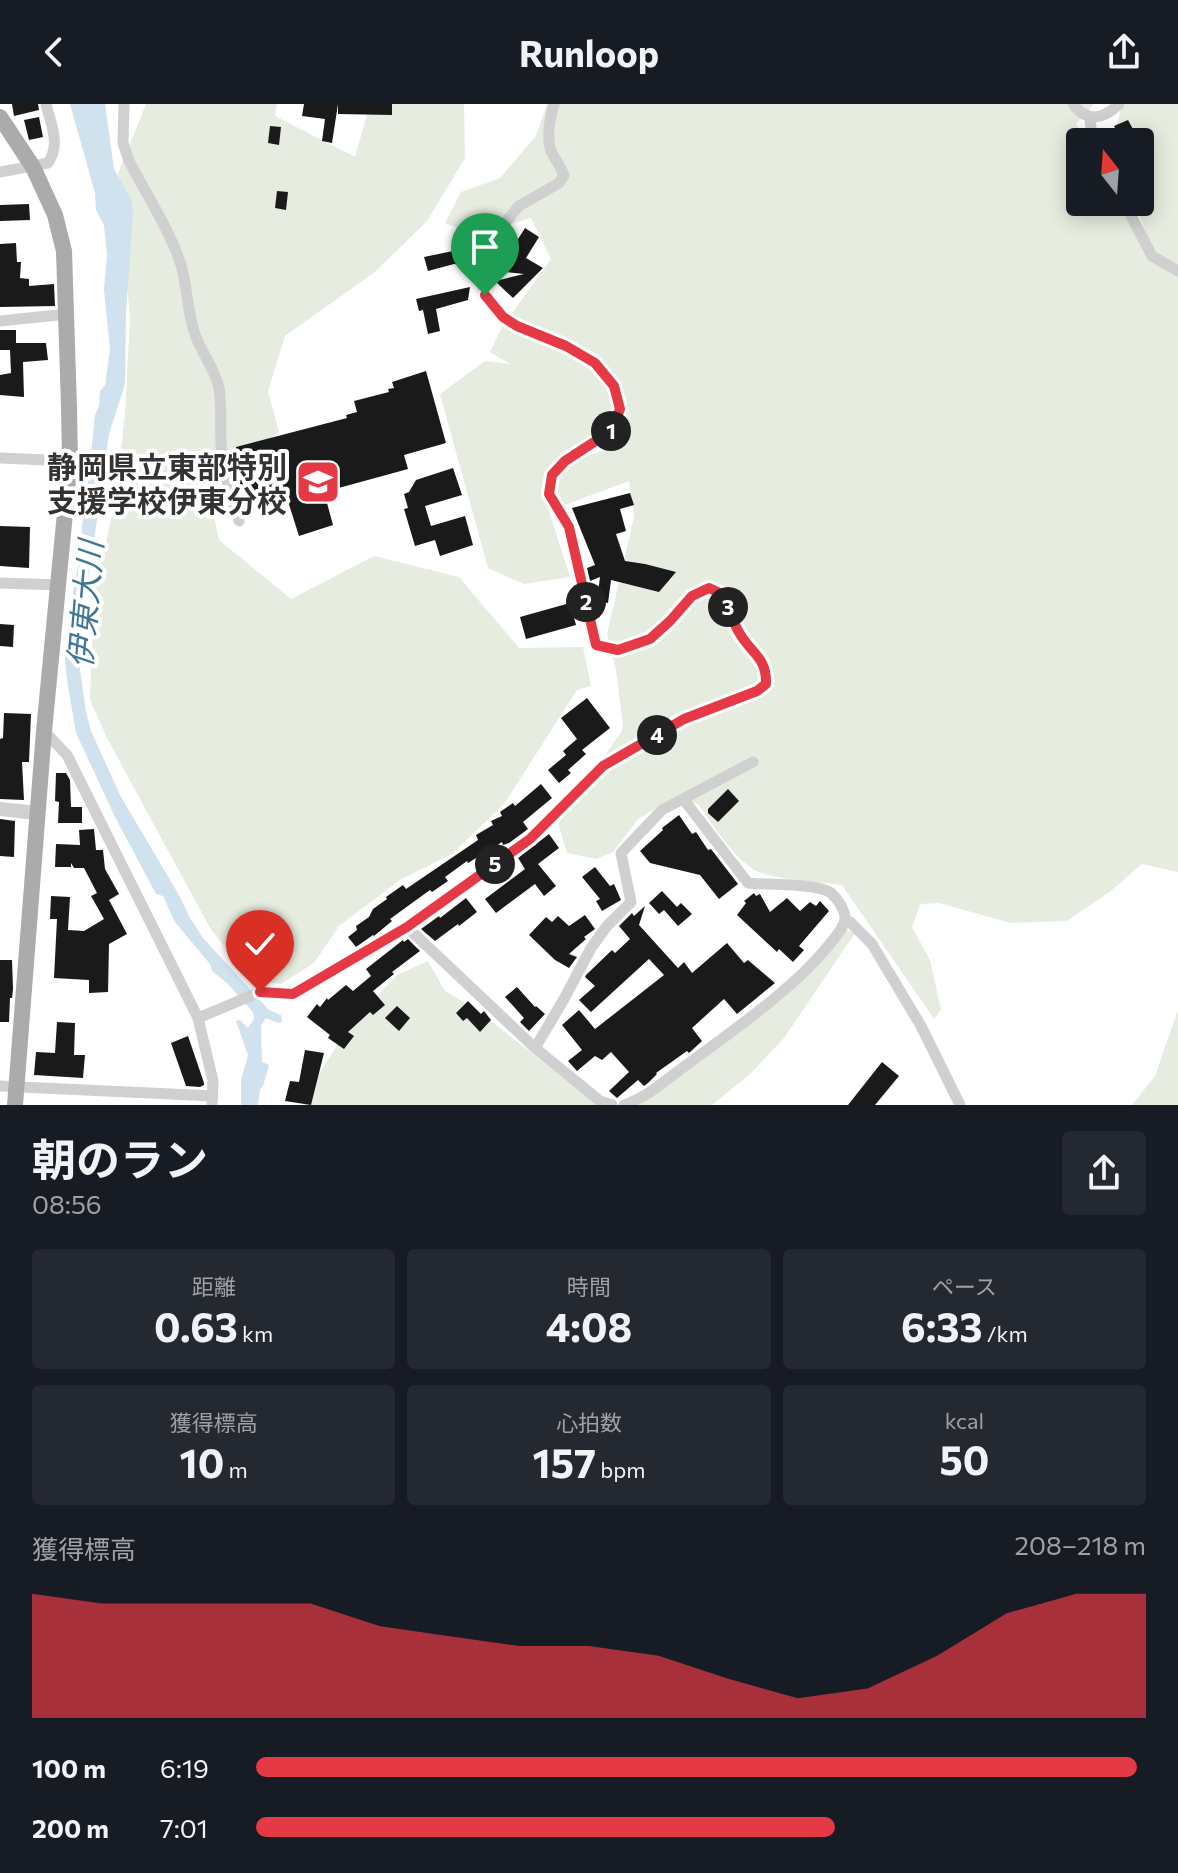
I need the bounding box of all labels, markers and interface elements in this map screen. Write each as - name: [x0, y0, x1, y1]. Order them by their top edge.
- icon: back: [32, 30, 76, 74]
- text: Runloop: [519, 30, 659, 74]
- icon: share: [1102, 30, 1146, 74]
- north arrow: [1066, 128, 1154, 216]
- map controls: [1066, 128, 1154, 216]
- pin: [451, 213, 519, 295]
- icon: arrive: [463, 225, 507, 269]
- pin: 1: [591, 411, 631, 451]
- text: 1: [606, 417, 616, 444]
- place label: 静岡県立東部特別 支援学校伊東分校: [47, 447, 287, 518]
- school or university icon: 静岡県立東部特別 支援学校伊東分校: [294, 458, 342, 506]
- water label: 伊東大川: [58, 536, 110, 670]
- pin: 2: [566, 582, 606, 622]
- pin: 3: [708, 587, 748, 627]
- text: 2: [580, 588, 592, 615]
- text: 3: [722, 593, 734, 620]
- pin: 4: [637, 715, 677, 755]
- text: 4: [650, 721, 664, 748]
- pin: 5: [475, 844, 515, 884]
- text: 5: [489, 850, 501, 877]
- pin: [226, 910, 294, 992]
- icon: check: [238, 922, 282, 966]
- text: 朝のラン: [32, 1131, 208, 1185]
- button: share: [1062, 1131, 1146, 1215]
- text: 08:56: [32, 1188, 102, 1219]
- text: 距離: [192, 1273, 236, 1300]
- text: 時間: [567, 1273, 611, 1300]
- text: ペース: [932, 1273, 997, 1300]
- text: 0.63: [154, 1301, 238, 1350]
- text: 4:08: [546, 1301, 632, 1350]
- text: 6:33: [901, 1301, 983, 1350]
- text: km: [238, 1320, 273, 1347]
- text: /km: [983, 1320, 1028, 1347]
- text: kcal: [945, 1407, 984, 1434]
- text: 獲得標高: [170, 1409, 258, 1436]
- text: 心拍数: [556, 1409, 622, 1436]
- text: 50: [939, 1434, 989, 1483]
- text: 10: [180, 1437, 224, 1486]
- text: 157: [533, 1437, 596, 1486]
- text: m: [224, 1456, 248, 1483]
- text: bpm: [596, 1456, 645, 1483]
- text: 208–218 m: [1015, 1529, 1146, 1560]
- text: 獲得標高: [32, 1533, 136, 1564]
- text: 100 m: [32, 1752, 106, 1783]
- text: 6:19: [160, 1752, 209, 1783]
- text: 200 m: [32, 1812, 109, 1843]
- text: 7:01: [160, 1812, 208, 1843]

